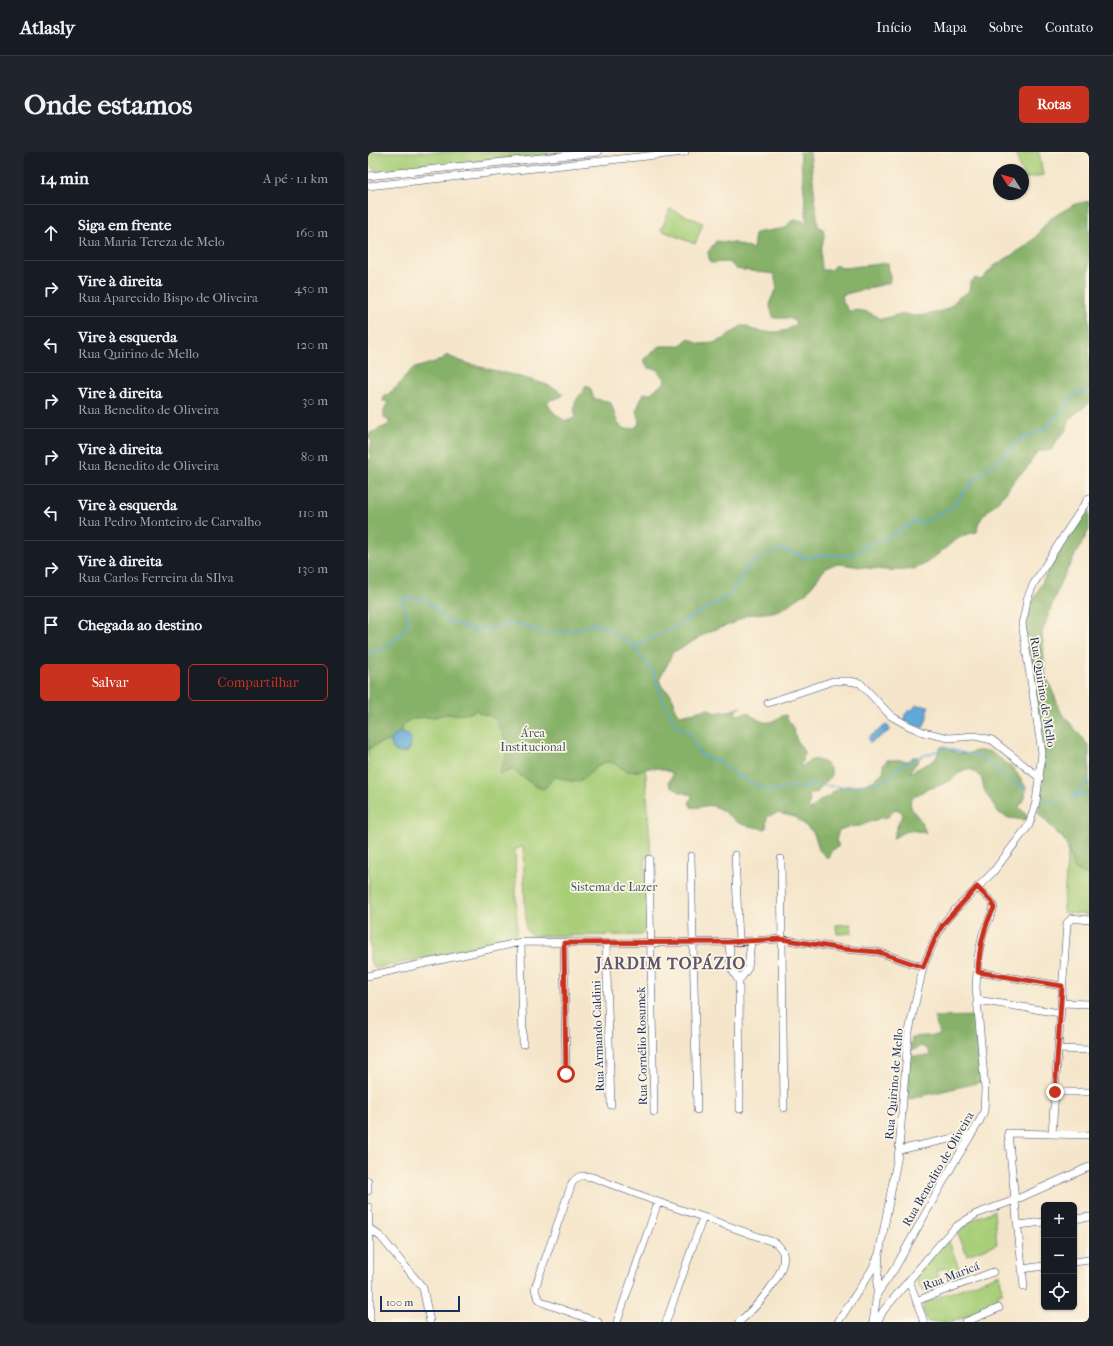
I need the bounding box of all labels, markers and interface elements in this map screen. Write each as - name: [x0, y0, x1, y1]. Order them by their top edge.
- text: Atlasly: [20, 17, 75, 39]
- text: Início: [876, 19, 911, 36]
- text: Mapa: [933, 19, 967, 36]
- text: Sobre: [989, 19, 1023, 36]
- text: Contato: [1045, 19, 1093, 36]
- button: Rotas: [1019, 86, 1089, 123]
- text: Onde estamos: [24, 88, 192, 121]
- north arrow: [993, 164, 1029, 200]
- text: 14 min: [40, 168, 89, 188]
- text: A pé · 1.1 km: [263, 171, 328, 186]
- text: Siga em frente: [78, 216, 171, 234]
- icon: ahead: [40, 222, 62, 244]
- text: 160 m: [296, 225, 328, 240]
- text: Rua Maria Tereza de Melo: [78, 234, 225, 249]
- text: Vire à direita: [78, 272, 162, 290]
- icon: right: [40, 278, 62, 300]
- text: 450 m: [294, 281, 328, 296]
- text: Rua Aparecido Bispo de Oliveira: [78, 290, 258, 305]
- text: Vire à esquerda: [78, 328, 177, 346]
- icon: left: [40, 334, 62, 356]
- text: 120 m: [296, 337, 328, 352]
- text: Rua Quirino de Mello: [78, 346, 199, 361]
- text: Vire à direita: [78, 384, 162, 402]
- icon: right: [40, 390, 62, 412]
- text: 30 m: [302, 393, 328, 408]
- text: Rua Benedito de Oliveira: [78, 402, 219, 417]
- text: Vire à direita: [78, 440, 162, 458]
- icon: right: [40, 446, 62, 468]
- text: 80 m: [301, 449, 328, 464]
- text: Rua Benedito de Oliveira: [78, 458, 219, 473]
- text: Vire à esquerda: [78, 496, 177, 514]
- icon: left: [40, 502, 62, 524]
- text: 110 m: [298, 505, 328, 520]
- text: Rua Pedro Monteiro de Carvalho: [78, 514, 261, 529]
- text: Vire à direita: [78, 552, 162, 570]
- icon: right: [40, 558, 62, 580]
- text: 130 m: [297, 561, 328, 576]
- text: Rua Carlos Ferreira da SIlva: [78, 570, 234, 585]
- icon: arrive: [40, 614, 62, 636]
- text: Chegada ao destino: [78, 616, 202, 634]
- street label: Rua Quirino de Mello: [1027, 636, 1059, 748]
- button: Salvar: [40, 664, 180, 701]
- button: Compartilhar: [188, 664, 328, 701]
- park label: Área Institucional: [500, 725, 566, 754]
- park label: Sistema de Lazer: [571, 880, 658, 894]
- district label: JARDIM TOPÁZIO: [594, 953, 746, 974]
- street label: Rua Armando Caldini: [589, 980, 607, 1092]
- street label: Rua Cornélio Rosumek: [634, 986, 650, 1105]
- street label: Rua Quirino de Mello: [882, 1028, 906, 1140]
- route start: [557, 1065, 575, 1083]
- route end: [1046, 1083, 1064, 1101]
- street label: Rua Benedito de Oliveira: [899, 1109, 977, 1229]
- map controls: [1041, 1202, 1077, 1310]
- button: +: [1041, 1202, 1077, 1238]
- button: −: [1041, 1238, 1077, 1274]
- street label: Rua Maricá: [921, 1259, 982, 1293]
- button: locate: [1041, 1274, 1077, 1310]
- scale bar: [380, 1294, 460, 1313]
- text: 100 m: [386, 1296, 414, 1309]

